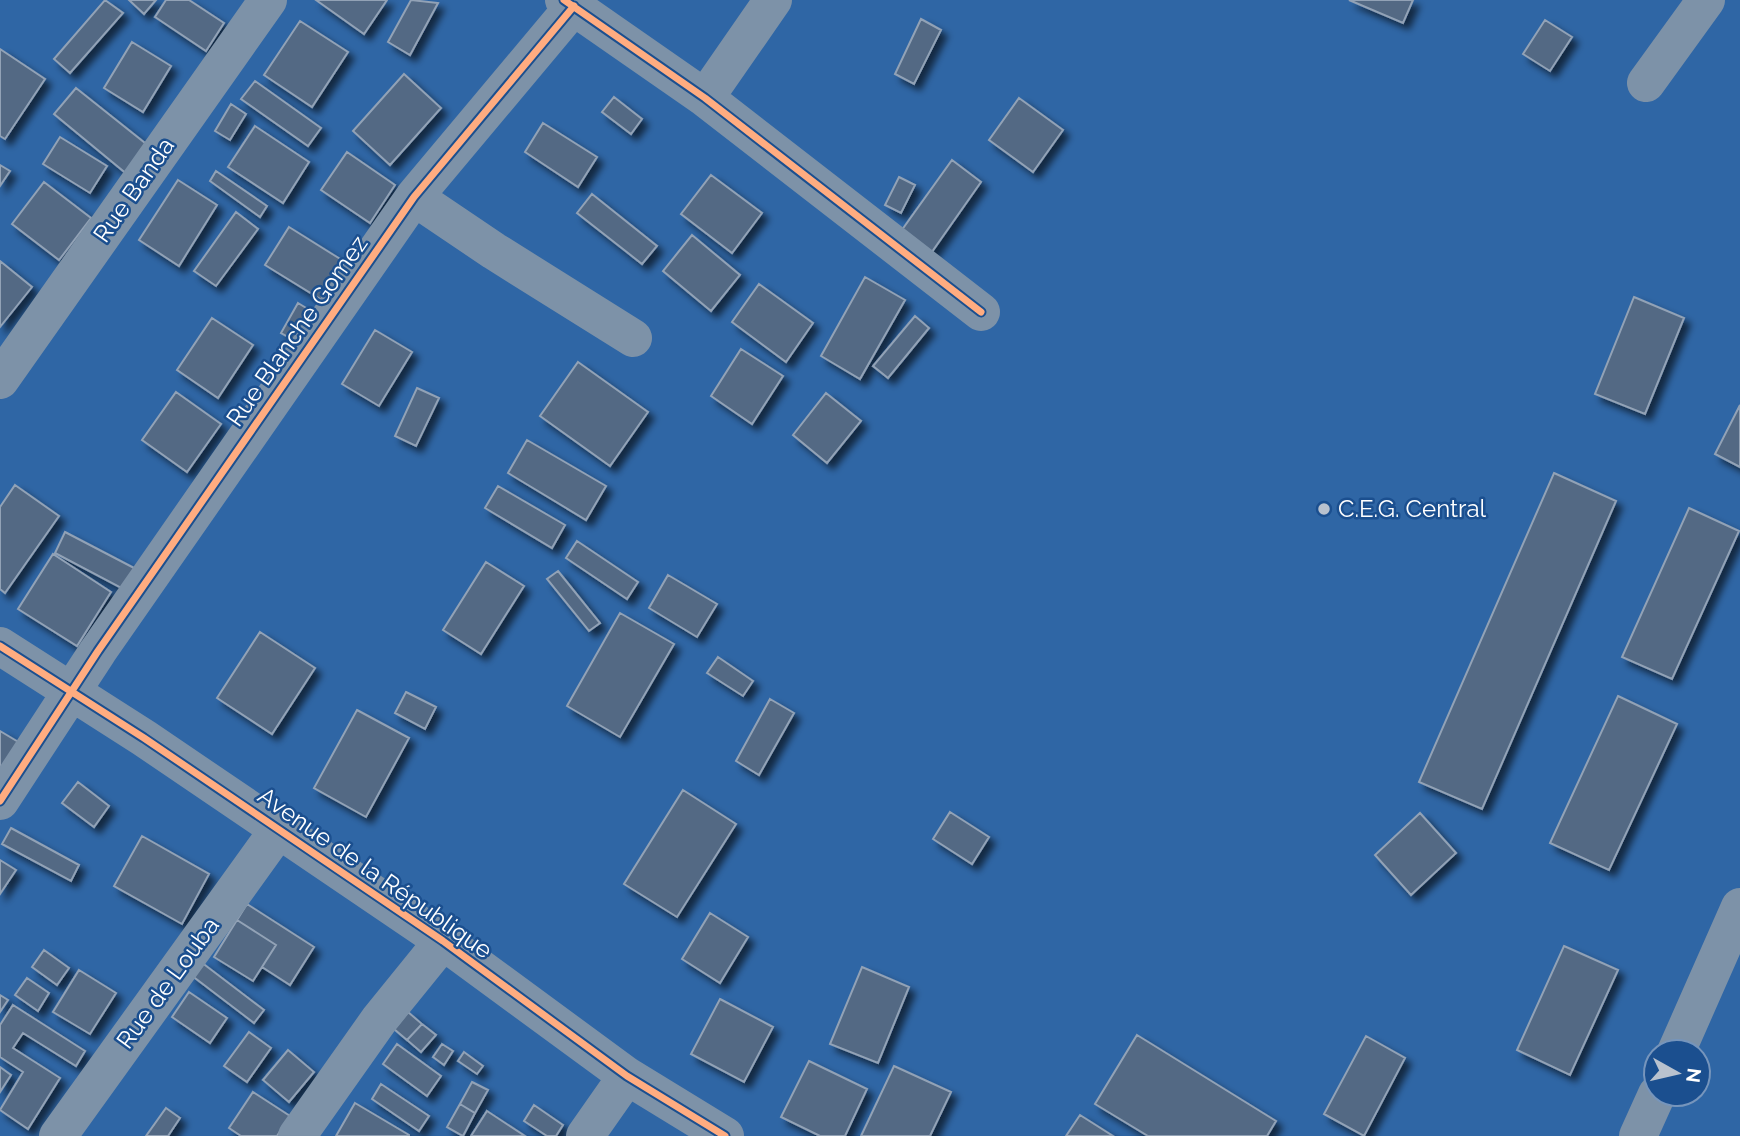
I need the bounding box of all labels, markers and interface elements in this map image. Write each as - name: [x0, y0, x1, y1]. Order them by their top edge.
- street label: Rue Banda: [87, 132, 180, 248]
- street label: Rue Blanche Gomez: [220, 230, 373, 432]
- place label: C.E.G. Central: [1338, 494, 1487, 523]
- marker: C.E.G. Central: [1316, 501, 1332, 517]
- street label: Avenue de la République: [253, 781, 498, 965]
- street label: Rue de Louba: [110, 911, 225, 1054]
- north arrow: [1642, 1038, 1712, 1108]
- text: N: [1682, 1067, 1706, 1084]

